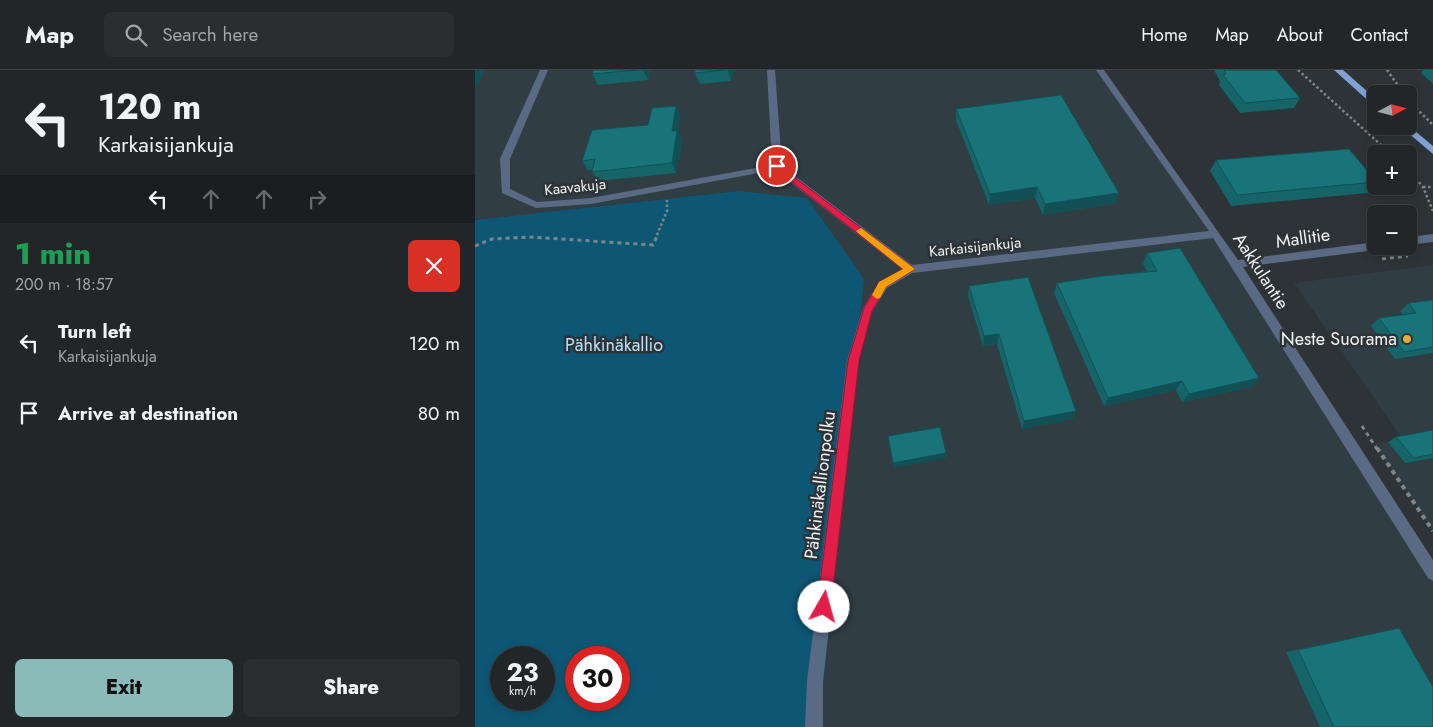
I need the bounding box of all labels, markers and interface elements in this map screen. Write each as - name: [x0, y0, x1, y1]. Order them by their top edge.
- search box: [104, 12, 454, 57]
- text: Map: [25, 17, 74, 52]
- icon: search: [122, 21, 150, 49]
- text: Search here: [162, 21, 258, 48]
- text: Home: [1141, 22, 1187, 48]
- text: Map: [1215, 22, 1249, 48]
- text: About: [1277, 22, 1322, 48]
- text: Contact: [1350, 22, 1408, 48]
- text: 120 m: [98, 82, 201, 132]
- north arrow: [1367, 85, 1417, 135]
- map controls: [1367, 85, 1417, 255]
- icon: left: [15, 90, 80, 155]
- text: Karkaisijankuja: [98, 128, 234, 160]
- pin: [756, 145, 798, 187]
- button: +: [1367, 145, 1417, 195]
- icon: arrive: [763, 152, 791, 180]
- street label: Kaavakuja: [543, 173, 607, 201]
- icon: left: [144, 185, 172, 213]
- icon: ahead: [197, 185, 225, 213]
- icon: ahead: [250, 185, 278, 213]
- icon: right: [303, 185, 331, 213]
- button: −: [1367, 205, 1417, 255]
- street label: Mallitie: [1274, 221, 1332, 255]
- street label: Aakkulantie: [1227, 228, 1295, 314]
- street label: Karkaisijankuja: [928, 231, 1022, 263]
- text: 1 min: [15, 232, 91, 275]
- button: close: [408, 240, 460, 292]
- text: 200 m · 18:57: [15, 273, 113, 296]
- text: Turn left: [58, 318, 131, 345]
- place label: Neste Suorama: [1281, 326, 1397, 352]
- icon: left: [15, 329, 43, 357]
- text: 120 m: [409, 330, 460, 357]
- park label: Pähkinäkallio: [565, 332, 663, 358]
- marker: Neste Suorama: [1401, 333, 1413, 345]
- text: Karkaisijankuja: [58, 345, 157, 368]
- icon: arrive: [15, 399, 43, 427]
- text: Arrive at destination: [58, 400, 238, 427]
- text: 80 m: [418, 400, 460, 427]
- street label: Pähkinäkallionpolku: [798, 409, 842, 561]
- position arrow: [797, 580, 849, 632]
- speed limit sign: 30: [565, 646, 630, 711]
- text: 23: [507, 654, 538, 690]
- button: Exit: [15, 659, 233, 717]
- button: Share: [243, 659, 460, 717]
- text: km/h: [509, 682, 536, 700]

